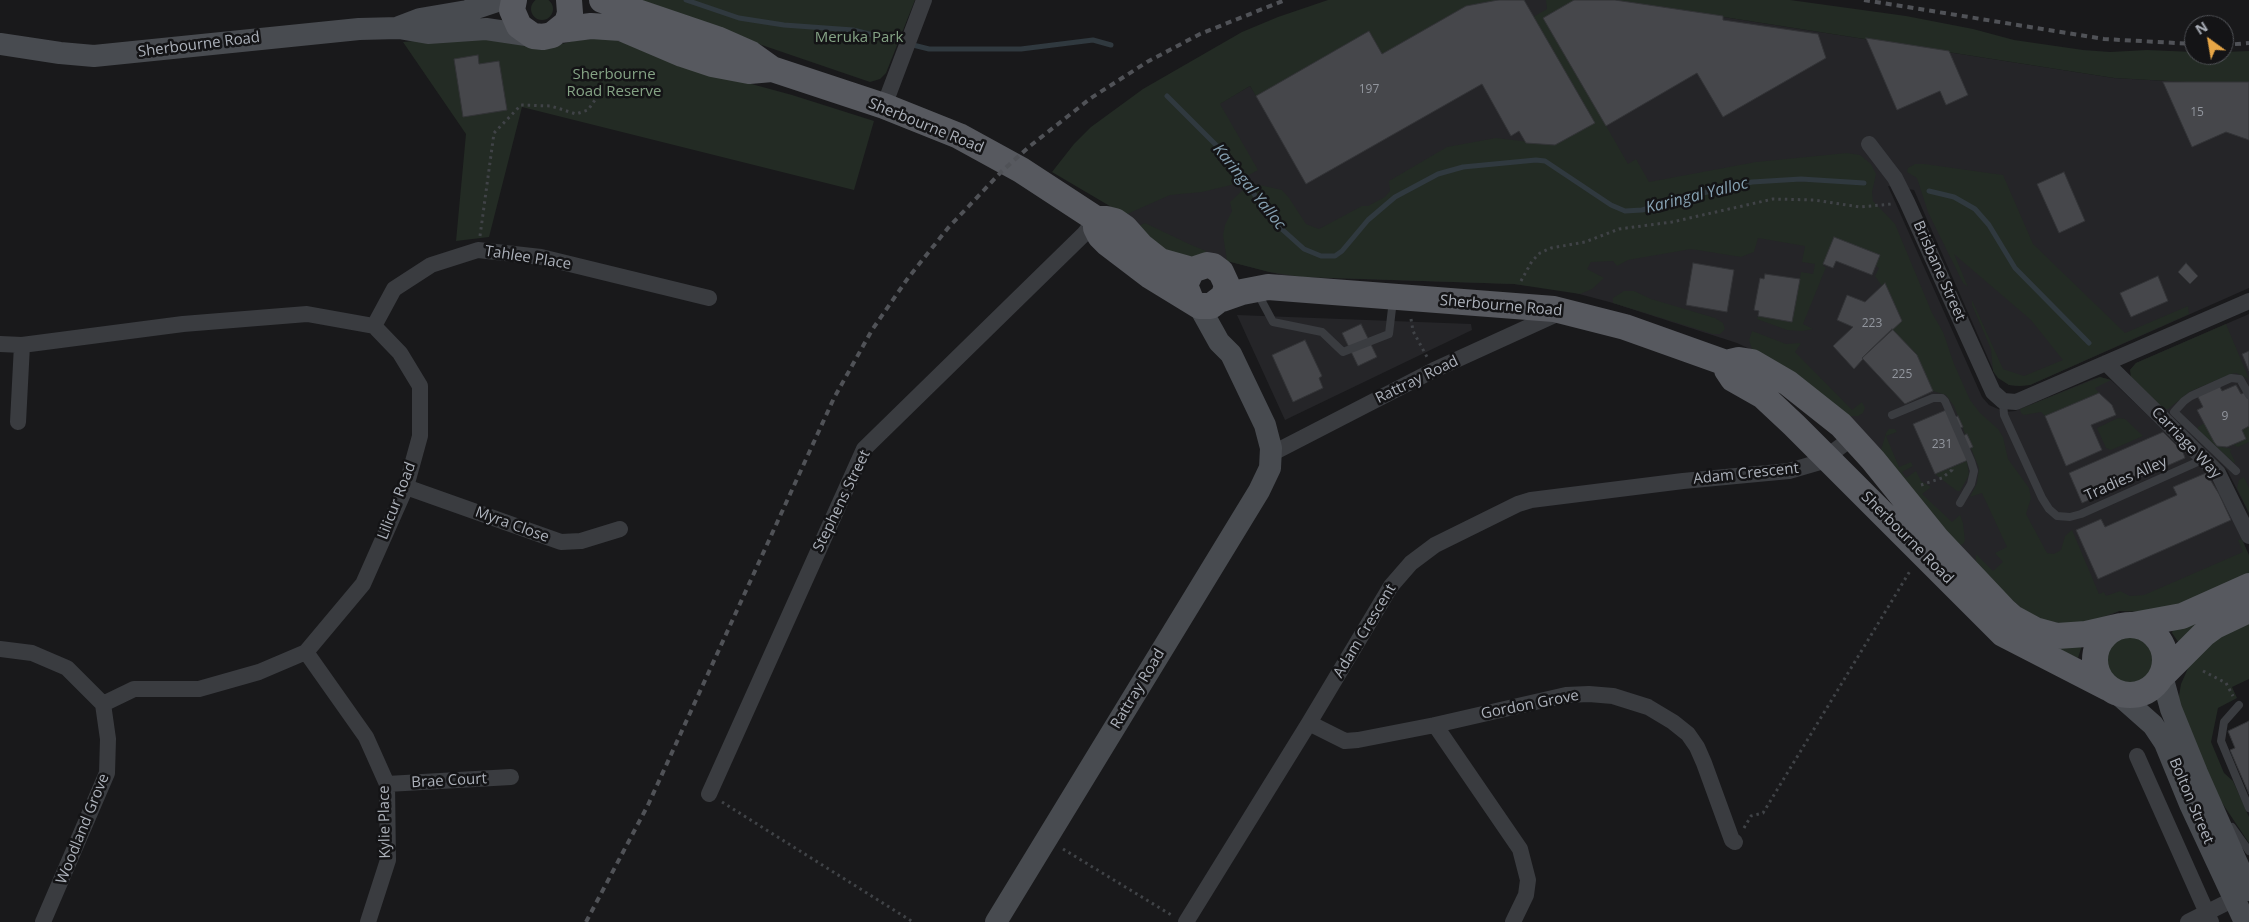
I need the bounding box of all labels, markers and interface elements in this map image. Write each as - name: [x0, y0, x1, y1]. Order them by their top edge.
- north arrow: [2184, 15, 2234, 65]
- text: N: [2191, 17, 2211, 39]
- street label: Sherbourne Road: [137, 29, 261, 61]
- park label: Meruka Park: [815, 29, 903, 47]
- park label: Sherbourne Road Reserve: [567, 66, 661, 101]
- house number: 197: [1359, 83, 1379, 97]
- street label: Sherbourne Road: [866, 95, 986, 157]
- house number: 15: [2190, 106, 2204, 120]
- water label: Karingal Yalloc: [1209, 140, 1289, 234]
- water label: Karingal Yalloc: [1644, 174, 1750, 218]
- street label: Brisbane Street: [1909, 218, 1969, 324]
- street label: Tahlee Place: [484, 242, 572, 274]
- street label: Sherbourne Road: [1439, 292, 1563, 320]
- house number: 223: [1862, 317, 1882, 331]
- street label: Rattray Road: [1373, 352, 1461, 408]
- house number: 225: [1892, 368, 1912, 382]
- street label: Carriage Way: [2147, 404, 2225, 482]
- house number: 9: [2222, 410, 2228, 424]
- house number: 231: [1932, 438, 1952, 452]
- street label: Stephens Street: [810, 447, 874, 555]
- street label: Tradies Alley: [2082, 453, 2170, 505]
- street label: Lilicur Road: [374, 460, 420, 542]
- street label: Adam Crescent: [1692, 460, 1800, 488]
- street label: Sherbourne Road: [1857, 488, 1957, 588]
- street label: Myra Close: [473, 503, 551, 547]
- street label: Adam Crescent: [1330, 581, 1400, 681]
- street label: Rattray Road: [1107, 646, 1169, 732]
- street label: Gordon Grove: [1480, 687, 1580, 723]
- street label: Bolton Street: [2165, 755, 2217, 847]
- street label: Brae Court: [411, 770, 487, 792]
- street label: Woodland Grove: [53, 771, 113, 887]
- street label: Kylie Place: [375, 785, 395, 859]

